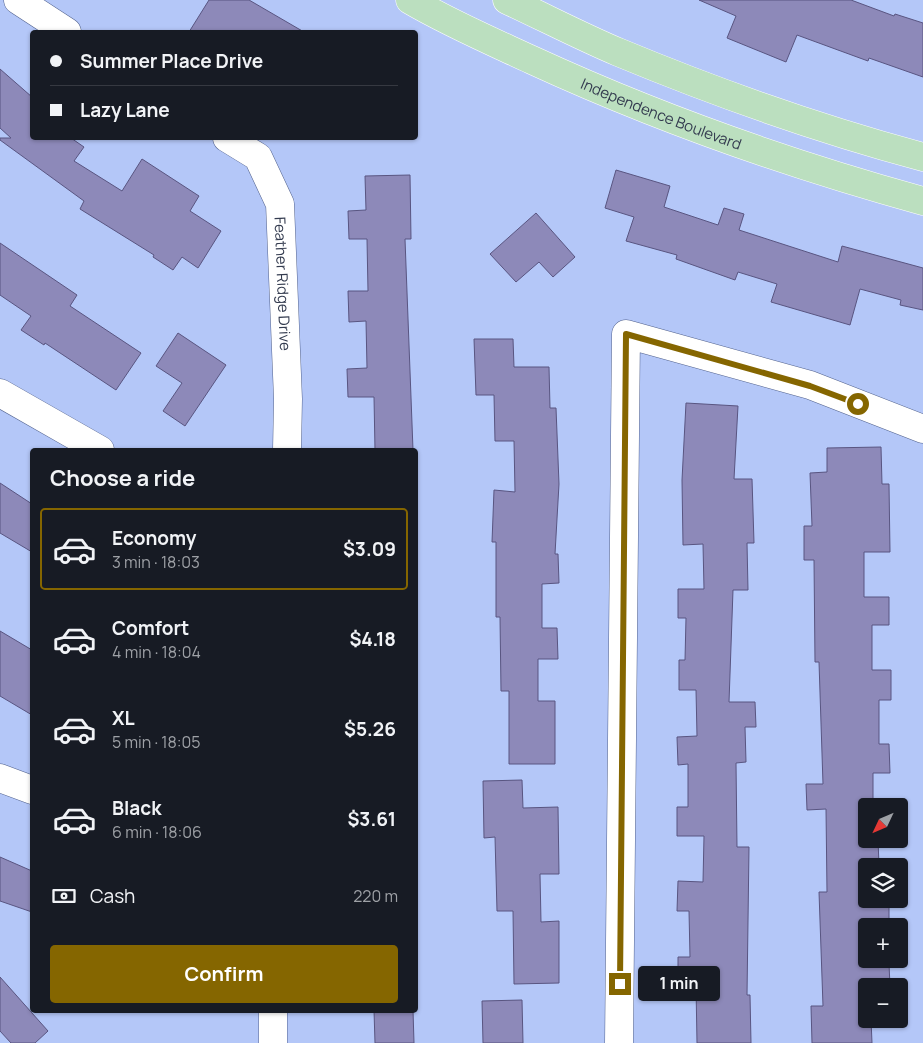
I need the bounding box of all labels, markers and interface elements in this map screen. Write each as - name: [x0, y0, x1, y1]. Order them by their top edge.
- text: Summer Place Drive: [80, 48, 263, 74]
- street label: Independence Boulevard: [578, 73, 745, 154]
- text: Lazy Lane: [80, 97, 170, 123]
- street label: Feather Ridge Drive: [270, 216, 297, 351]
- route start: [847, 393, 869, 415]
- text: Choose a ride: [50, 463, 195, 493]
- text: Economy: [112, 525, 196, 551]
- icon: car: [52, 527, 97, 572]
- text: $3.09: [343, 536, 396, 562]
- text: 3 min · 18:03: [112, 551, 200, 573]
- text: Comfort: [112, 615, 189, 641]
- icon: car: [52, 617, 97, 662]
- text: $4.18: [349, 626, 396, 652]
- text: 4 min · 18:04: [112, 641, 201, 663]
- text: XL: [112, 705, 135, 731]
- icon: car: [52, 707, 97, 752]
- text: $5.26: [344, 716, 396, 742]
- text: 5 min · 18:05: [112, 731, 201, 753]
- text: Black: [112, 795, 161, 821]
- icon: car: [52, 797, 97, 842]
- north arrow: [858, 798, 908, 848]
- map controls: [858, 798, 908, 1028]
- text: $3.61: [347, 806, 396, 832]
- text: 6 min · 18:06: [112, 821, 202, 843]
- button: layers: [858, 858, 908, 908]
- icon: cash: [50, 882, 78, 910]
- text: Cash: [90, 883, 135, 909]
- text: 220 m: [353, 885, 398, 907]
- button: +: [858, 918, 908, 968]
- button: Confirm: [50, 945, 398, 1003]
- callout: 1 min: [638, 966, 720, 1002]
- text: 1 min: [659, 972, 699, 994]
- route end: [609, 973, 631, 995]
- button: −: [858, 978, 908, 1028]

